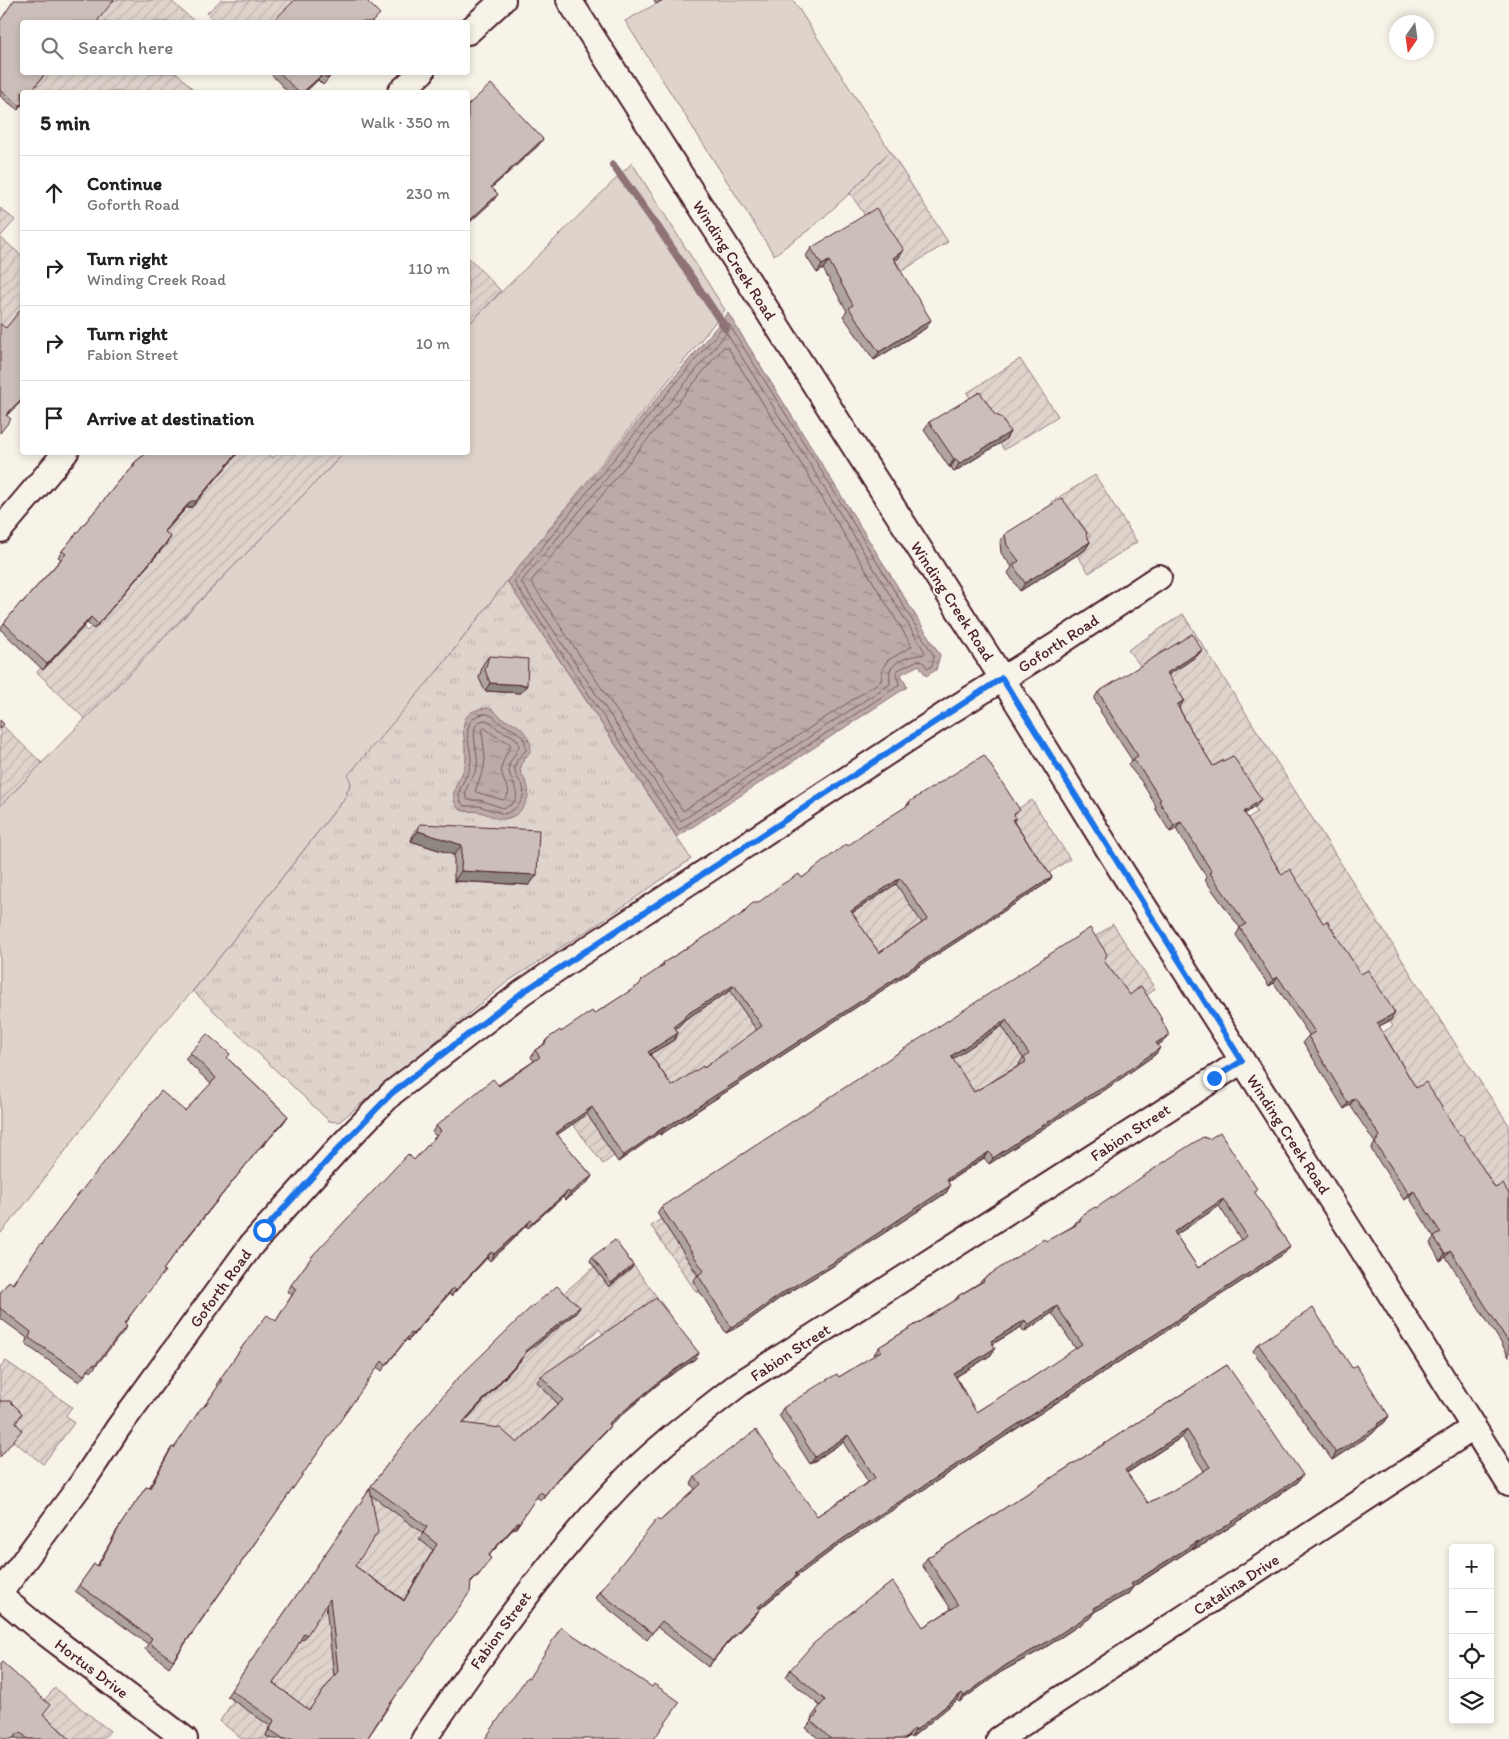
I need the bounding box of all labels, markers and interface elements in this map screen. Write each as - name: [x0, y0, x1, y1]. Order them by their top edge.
- north arrow: [1389, 15, 1434, 60]
- search box: [20, 20, 470, 75]
- icon: search: [38, 34, 66, 62]
- text: Search here: [78, 36, 173, 59]
- text: 5 min: [40, 110, 90, 135]
- text: Walk · 350 m: [361, 113, 450, 132]
- text: Continue: [87, 172, 162, 195]
- icon: ahead: [40, 179, 68, 207]
- text: 230 m: [406, 184, 450, 203]
- text: Goforth Road: [87, 195, 179, 214]
- street label: Winding Creek Road: [689, 197, 781, 324]
- text: Turn right: [87, 247, 168, 270]
- icon: right: [40, 254, 68, 282]
- text: 110 m: [408, 259, 450, 278]
- text: Winding Creek Road: [87, 270, 226, 289]
- text: Turn right: [87, 322, 168, 345]
- icon: right: [40, 329, 68, 357]
- text: 10 m: [416, 334, 450, 353]
- text: Fabion Street: [87, 345, 178, 364]
- icon: arrive: [40, 404, 68, 432]
- text: Arrive at destination: [87, 407, 254, 430]
- street label: Winding Creek Road: [907, 538, 999, 665]
- street label: Goforth Road: [1014, 610, 1103, 677]
- route end: [1203, 1067, 1226, 1090]
- street label: Winding Creek Road: [1243, 1071, 1335, 1198]
- street label: Fabion Street: [1087, 1100, 1174, 1165]
- route start: [253, 1219, 276, 1242]
- street label: Goforth Road: [186, 1245, 255, 1331]
- street label: Fabion Street: [747, 1320, 834, 1385]
- map controls: [1449, 1544, 1494, 1724]
- button: +: [1449, 1544, 1494, 1589]
- street label: Catalina Drive: [1190, 1550, 1283, 1619]
- street label: Fabion Street: [466, 1588, 535, 1673]
- button: −: [1449, 1589, 1494, 1634]
- button: locate: [1449, 1634, 1494, 1679]
- street label: Hortus Drive: [51, 1635, 132, 1702]
- button: layers: [1449, 1679, 1494, 1724]

